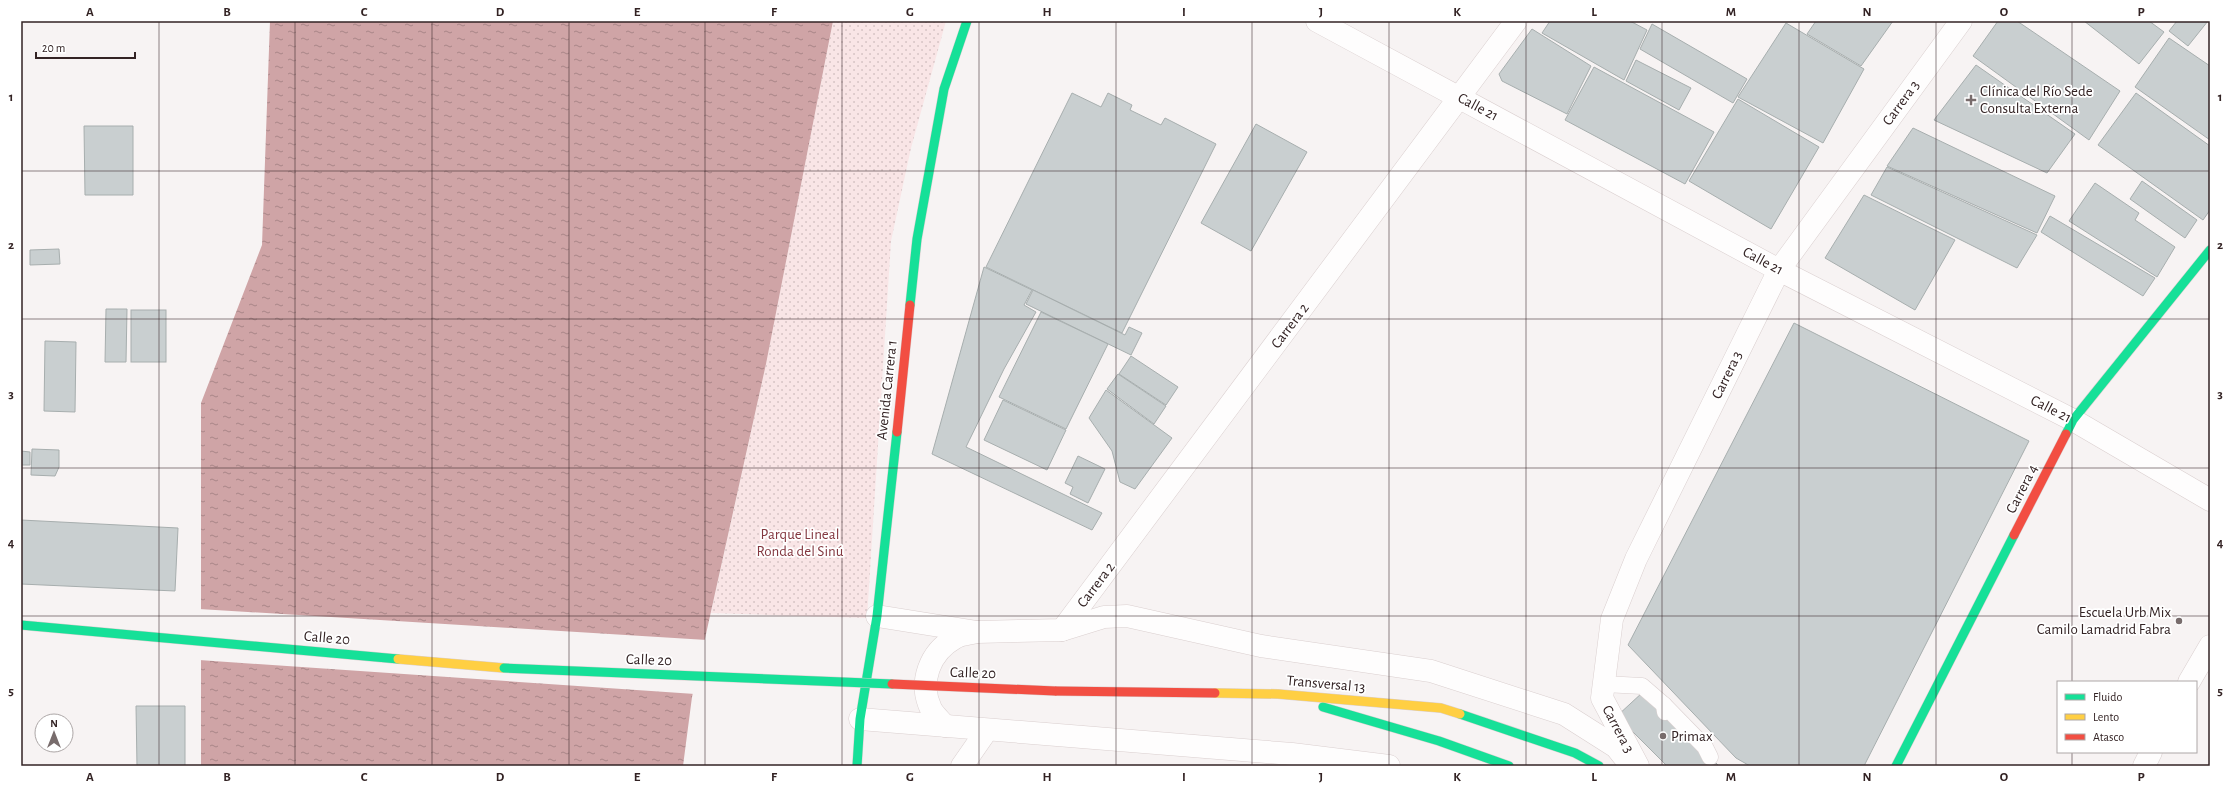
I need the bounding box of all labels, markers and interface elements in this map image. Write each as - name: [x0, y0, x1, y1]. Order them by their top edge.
- text: A: [86, 6, 94, 19]
- text: B: [223, 6, 231, 19]
- text: C: [361, 6, 368, 19]
- text: D: [496, 6, 505, 19]
- text: E: [634, 6, 641, 19]
- text: F: [771, 6, 778, 19]
- text: G: [906, 6, 914, 19]
- text: H: [1042, 6, 1052, 19]
- text: I: [1182, 6, 1186, 19]
- text: J: [1319, 6, 1323, 19]
- text: K: [1453, 6, 1461, 19]
- text: L: [1591, 6, 1597, 19]
- text: M: [1726, 6, 1736, 19]
- text: N: [1862, 6, 1872, 19]
- text: O: [2000, 6, 2009, 19]
- text: P: [2137, 6, 2145, 19]
- scale bar: [36, 34, 135, 60]
- text: 20 m: [42, 42, 65, 54]
- street label: Carrera 3: [1880, 78, 1922, 128]
- place label: Clínica del Río Sede Consulta Externa: [1980, 84, 2093, 116]
- street label: Calle 21: [1455, 90, 1501, 124]
- text: 1: [9, 91, 13, 104]
- text: 1: [2218, 91, 2222, 104]
- marker: Clínica del Río Sede Consulta Externa: [1965, 94, 1977, 106]
- text: 2: [8, 239, 14, 252]
- text: 2: [2217, 239, 2223, 252]
- street label: Calle 21: [1740, 244, 1786, 278]
- street label: Carrera 2: [1268, 301, 1312, 351]
- street label: Avenida Carrera 1: [874, 339, 900, 441]
- street label: Carrera 3: [1709, 349, 1745, 401]
- text: 3: [8, 388, 14, 401]
- text: 3: [2217, 388, 2223, 401]
- street label: Calle 21: [2028, 392, 2074, 426]
- street label: Carrera 4: [2003, 462, 2041, 516]
- park label: Parque Lineal Ronda del Sinú: [757, 527, 844, 559]
- text: 4: [8, 537, 15, 550]
- text: 4: [2217, 537, 2224, 550]
- street label: Carrera 2: [1074, 560, 1118, 610]
- place label: Escuela Urb Mix Camilo Lamadrid Fabra: [2037, 605, 2171, 637]
- marker: Escuela Urb Mix Camilo Lamadrid Fabra: [2174, 616, 2184, 626]
- street label: Calle 20: [303, 629, 351, 647]
- street label: Calle 20: [626, 652, 672, 668]
- street label: Calle 20: [950, 665, 996, 681]
- street label: Transversal 13: [1286, 673, 1366, 695]
- legend: [2057, 681, 2197, 753]
- text: 5: [8, 685, 14, 698]
- text: 5: [2217, 685, 2223, 698]
- text: Fluido: [2093, 691, 2122, 703]
- street label: Carrera 3: [1599, 703, 1637, 755]
- text: Lento: [2093, 711, 2119, 723]
- north arrow: [34, 713, 74, 753]
- text: N: [50, 718, 58, 729]
- place label: Primax: [1671, 729, 1713, 744]
- marker: Primax: [1658, 731, 1668, 741]
- text: Atasco: [2093, 731, 2124, 743]
- text: A: [86, 771, 94, 784]
- text: B: [223, 771, 231, 784]
- text: C: [361, 771, 368, 784]
- text: D: [496, 771, 505, 784]
- text: E: [634, 771, 641, 784]
- text: F: [771, 771, 778, 784]
- text: G: [906, 771, 914, 784]
- text: H: [1042, 771, 1052, 784]
- text: I: [1182, 771, 1186, 784]
- text: J: [1319, 771, 1323, 784]
- text: K: [1453, 771, 1461, 784]
- text: L: [1591, 771, 1597, 784]
- text: M: [1726, 771, 1736, 784]
- text: N: [1862, 771, 1872, 784]
- text: O: [2000, 771, 2009, 784]
- text: P: [2137, 771, 2145, 784]

